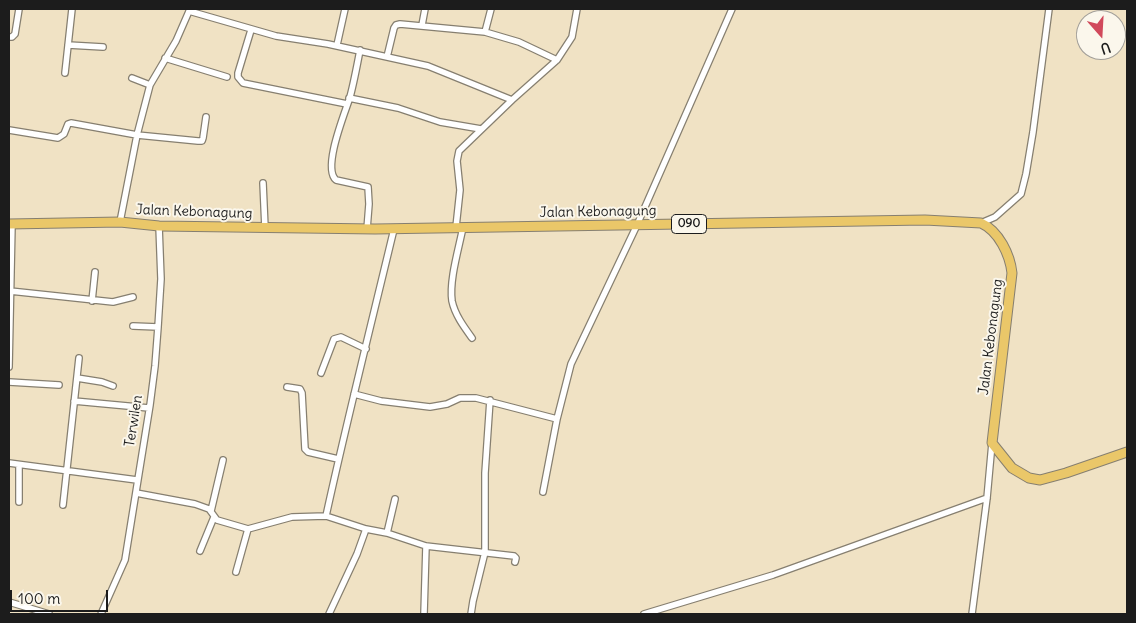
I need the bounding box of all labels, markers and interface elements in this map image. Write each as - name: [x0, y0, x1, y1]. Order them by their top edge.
- north arrow: [1076, 10, 1126, 60]
- text: U: [1098, 38, 1113, 58]
- street label: Jalan Kebonagung: [135, 202, 253, 222]
- street label: Jalan Kebonagung: [539, 203, 657, 221]
- road number: 090: [672, 214, 706, 233]
- street label: Jalan Kebonagung: [976, 278, 1006, 396]
- street label: Terwilen: [122, 394, 146, 448]
- scale bar: [12, 580, 110, 612]
- text: 100 m: [18, 589, 60, 608]

